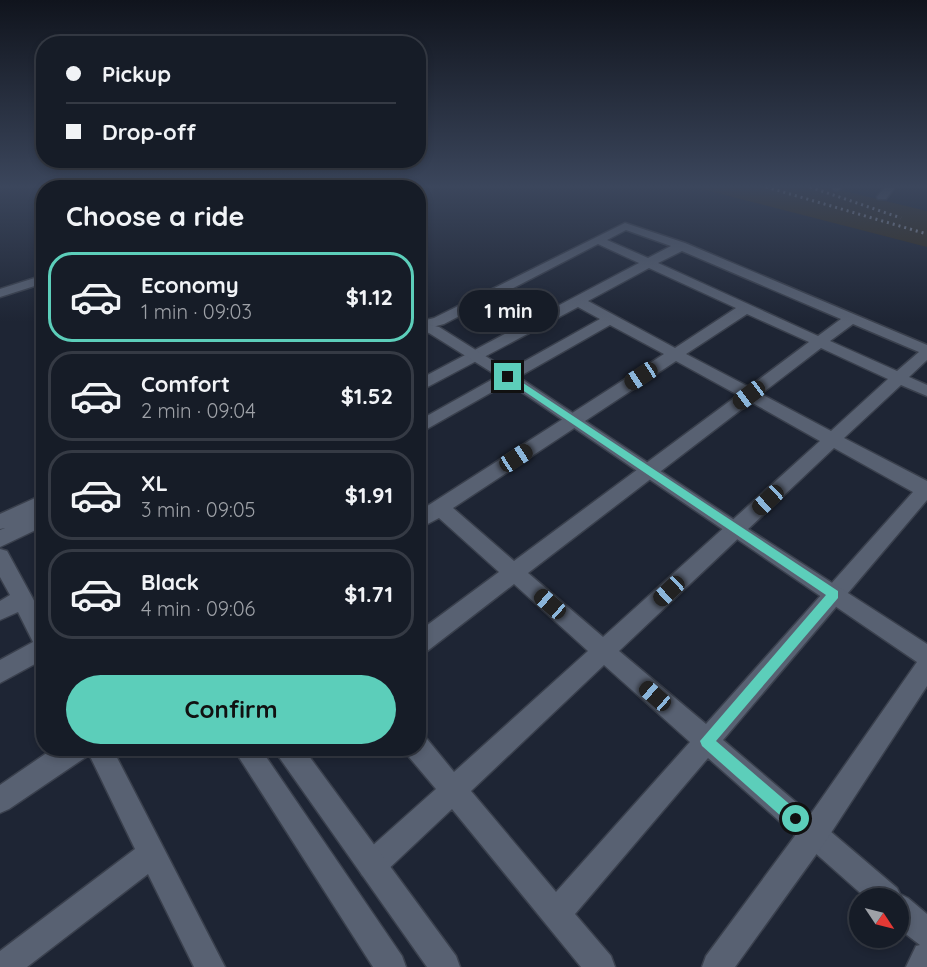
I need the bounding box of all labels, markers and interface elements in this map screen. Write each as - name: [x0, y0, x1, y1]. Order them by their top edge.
- text: Pickup: [102, 60, 171, 88]
- text: Drop-off: [102, 118, 196, 146]
- text: Choose a ride: [66, 199, 244, 233]
- icon: car: [69, 270, 123, 324]
- text: Economy: [141, 271, 239, 299]
- text: $1.12: [346, 283, 393, 311]
- callout: 1 min: [458, 290, 558, 332]
- text: 1 min: [484, 298, 533, 323]
- text: 1 min · 09:03: [141, 299, 252, 324]
- car: [621, 359, 661, 393]
- route end: [494, 363, 521, 390]
- icon: car: [69, 369, 123, 423]
- text: Comfort: [141, 370, 230, 398]
- car: [729, 377, 769, 413]
- text: $1.52: [341, 382, 393, 410]
- text: 2 min · 09:04: [141, 398, 256, 423]
- car: [496, 441, 536, 475]
- icon: car: [69, 468, 123, 522]
- text: XL: [141, 469, 168, 497]
- text: $1.91: [345, 481, 393, 509]
- car: [749, 481, 787, 519]
- text: 3 min · 09:05: [141, 497, 255, 522]
- icon: car: [69, 567, 123, 621]
- text: Black: [141, 568, 199, 596]
- car: [650, 572, 688, 610]
- text: $1.71: [344, 580, 393, 608]
- car: [531, 585, 569, 623]
- text: 4 min · 09:06: [141, 596, 255, 621]
- button: Confirm: [66, 675, 396, 744]
- car: [636, 677, 674, 715]
- route start: [782, 805, 809, 832]
- north arrow: [849, 888, 909, 948]
- map controls: [849, 888, 909, 948]

